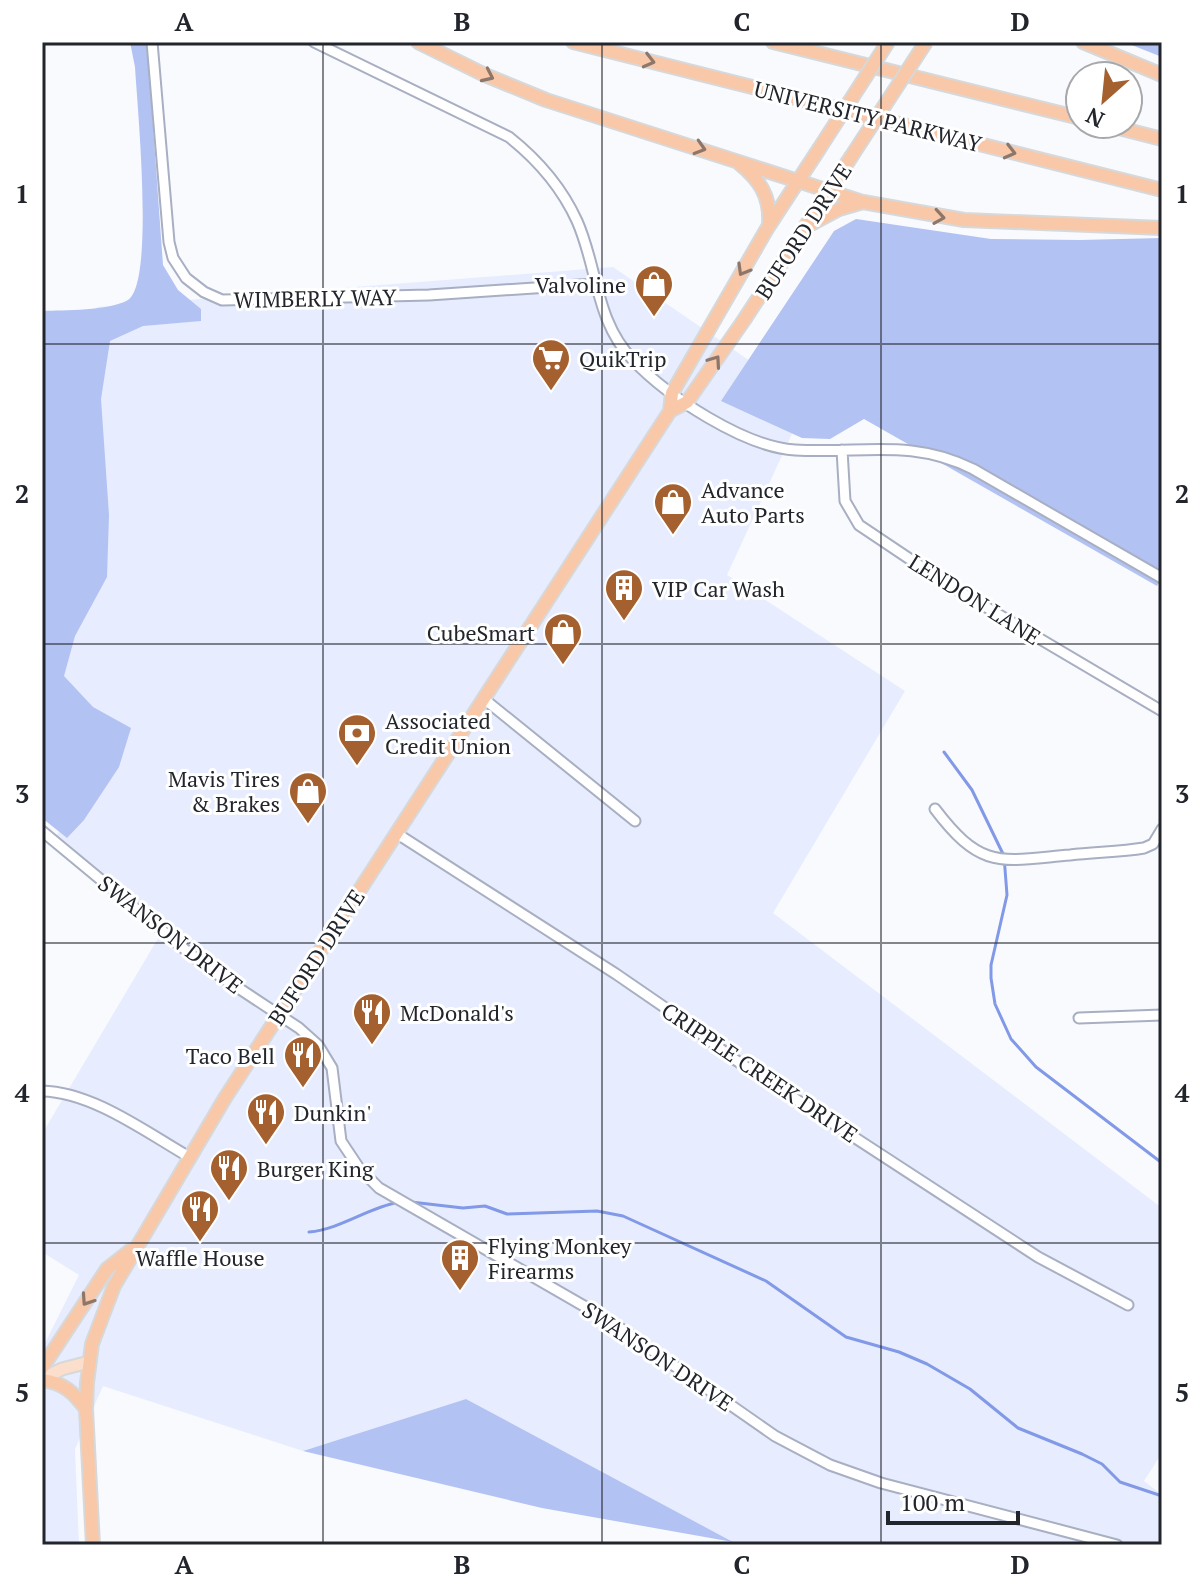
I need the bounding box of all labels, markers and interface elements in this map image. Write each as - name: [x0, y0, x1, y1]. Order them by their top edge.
- text: A: [175, 4, 194, 38]
- text: B: [454, 4, 470, 38]
- text: C: [734, 4, 750, 38]
- text: D: [1010, 4, 1030, 38]
- one-way arrow: [642, 52, 655, 69]
- north arrow: [1064, 60, 1144, 140]
- one-way arrow: [480, 66, 495, 82]
- street label: UNIVERSITY PARKWAY: [751, 74, 986, 159]
- text: N: [1080, 101, 1109, 135]
- one-way arrow: [692, 139, 706, 155]
- one-way arrow: [1002, 142, 1016, 159]
- street label: BUFORD DRIVE: [748, 157, 858, 305]
- text: 1: [15, 176, 29, 210]
- text: 1: [1175, 176, 1189, 210]
- one-way arrow: [932, 208, 946, 225]
- one-way arrow: [738, 261, 753, 276]
- shop icon: Valvoline: [633, 263, 675, 318]
- place label: Valvoline: [535, 270, 626, 299]
- street label: WIMBERLY WAY: [233, 282, 398, 314]
- supermarket icon: QuikTrip: [530, 337, 572, 392]
- place label: QuikTrip: [579, 344, 666, 373]
- one-way arrow: [706, 356, 720, 370]
- place label: Advance Auto Parts: [701, 475, 805, 529]
- text: 2: [15, 476, 29, 510]
- text: 2: [1175, 476, 1189, 510]
- shop icon: Advance Auto Parts: [652, 481, 694, 536]
- street label: LENDON LANE: [904, 547, 1046, 651]
- building icon: VIP Car Wash: [603, 567, 645, 622]
- place label: VIP Car Wash: [652, 574, 785, 603]
- shop icon: CubeSmart: [542, 611, 584, 666]
- place label: CubeSmart: [427, 618, 535, 647]
- place label: Associated Credit Union: [385, 706, 511, 760]
- bank icon: Associated Credit Union: [336, 712, 378, 767]
- place label: Mavis Tires & Brakes: [168, 764, 280, 818]
- shop icon: Mavis Tires & Brakes: [287, 770, 329, 825]
- text: 3: [15, 776, 29, 810]
- text: 3: [1175, 776, 1189, 810]
- street label: SWANSON DRIVE: [93, 868, 249, 1000]
- street label: BUFORD DRIVE: [261, 883, 371, 1031]
- restaurant icon: McDonald's: [351, 991, 393, 1046]
- street label: CRIPPLE CREEK DRIVE: [656, 995, 864, 1149]
- place label: McDonald's: [400, 998, 514, 1027]
- restaurant icon: Taco Bell: [282, 1034, 324, 1089]
- place label: Taco Bell: [186, 1041, 275, 1070]
- text: 4: [15, 1075, 30, 1109]
- text: 4: [1175, 1075, 1190, 1109]
- restaurant icon: Dunkin': [245, 1091, 287, 1146]
- place label: Dunkin': [294, 1098, 371, 1127]
- restaurant icon: Burger King: [208, 1147, 250, 1202]
- place label: Burger King: [257, 1154, 374, 1183]
- restaurant icon: Waffle House: [179, 1188, 221, 1243]
- place label: Flying Monkey Firearms: [488, 1231, 632, 1285]
- building icon: Flying Monkey Firearms: [439, 1237, 481, 1292]
- place label: Waffle House: [135, 1243, 265, 1272]
- one-way arrow: [82, 1291, 97, 1305]
- street label: SWANSON DRIVE: [577, 1295, 739, 1417]
- text: 5: [15, 1375, 29, 1409]
- text: 5: [1175, 1375, 1189, 1409]
- scale bar: [888, 1475, 1018, 1525]
- text: 100 m: [900, 1486, 965, 1518]
- text: A: [175, 1547, 194, 1581]
- text: B: [454, 1547, 470, 1581]
- text: C: [734, 1547, 750, 1581]
- text: D: [1010, 1547, 1030, 1581]

